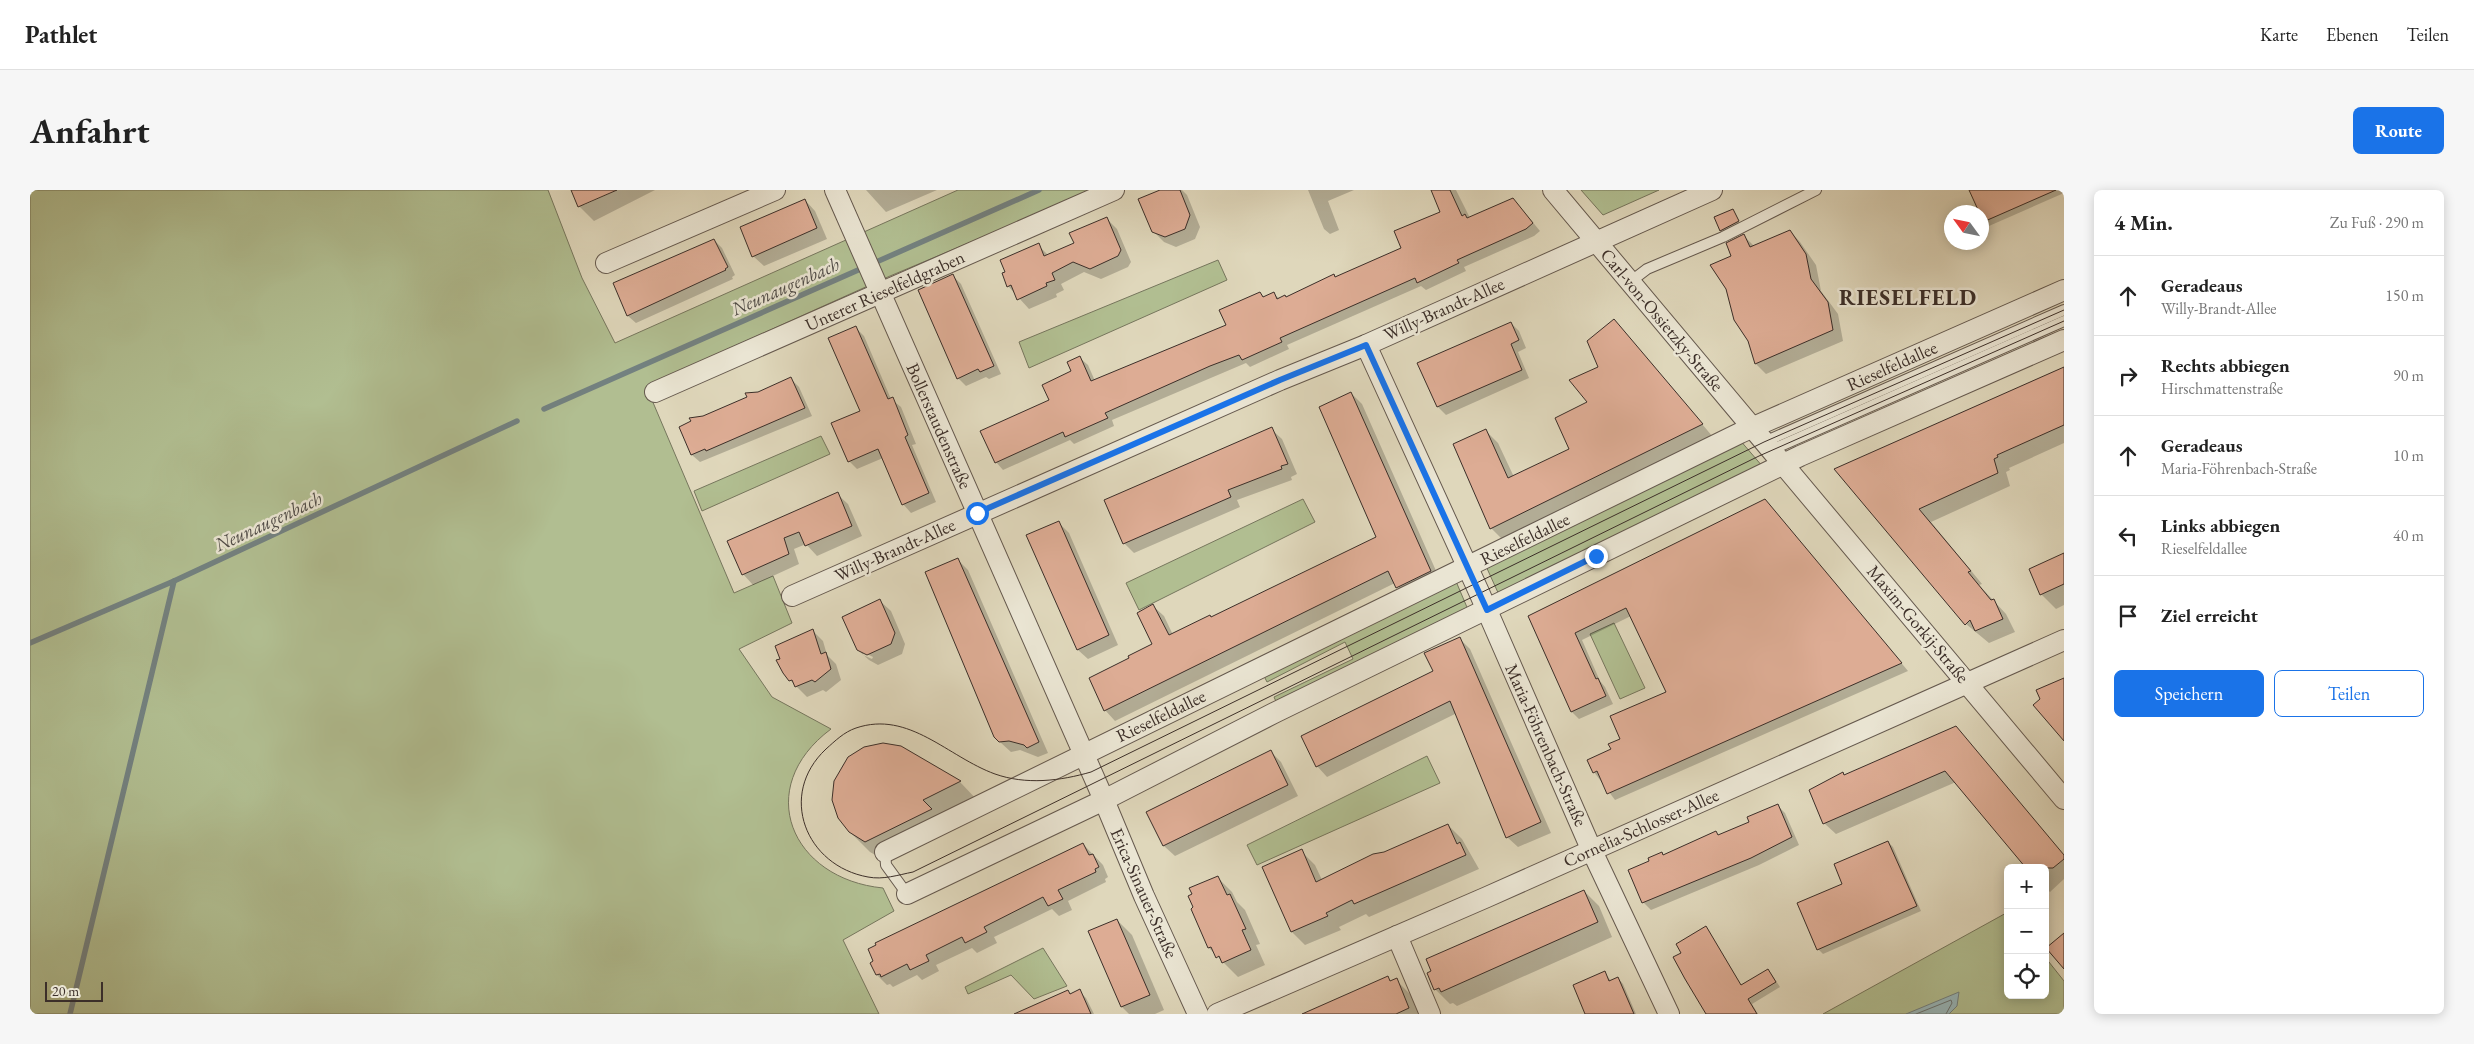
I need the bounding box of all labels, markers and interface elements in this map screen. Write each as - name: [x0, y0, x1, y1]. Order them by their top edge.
- text: Pathlet: [25, 19, 97, 50]
- text: Karte: [2260, 23, 2298, 46]
- text: Ebenen: [2326, 23, 2379, 46]
- text: Teilen: [2407, 23, 2449, 46]
- button: Route: [2353, 107, 2444, 154]
- text: Anfahrt: [30, 108, 150, 153]
- north arrow: [1944, 205, 1989, 250]
- text: 4 Min.: [2114, 209, 2173, 236]
- text: Zu Fuß · 290 m: [2330, 212, 2424, 233]
- street label: Carl-von-Ossietzky-Straße: [1596, 243, 1729, 396]
- street label: Unterer Rieselfeldgraben: [802, 245, 969, 336]
- water label: Neunaugenbach: [726, 251, 843, 322]
- street label: Willy-Brandt-Allee: [1380, 272, 1508, 345]
- text: Geradeaus: [2161, 273, 2243, 298]
- icon: ahead: [2114, 282, 2142, 310]
- district label: RIESELFELD: [1839, 283, 1977, 312]
- text: 150 m: [2385, 285, 2424, 306]
- text: Willy-Brandt-Allee: [2161, 298, 2276, 319]
- street label: Rieselfeldallee: [1843, 335, 1941, 396]
- text: Rechts abbiegen: [2161, 353, 2290, 378]
- street label: Bollerstaudenstraße: [901, 359, 977, 492]
- icon: right: [2114, 362, 2142, 390]
- text: 90 m: [2393, 365, 2424, 386]
- text: Hirschmattenstraße: [2161, 378, 2283, 399]
- text: Geradeaus: [2161, 433, 2243, 458]
- icon: ahead: [2114, 442, 2142, 470]
- text: 10 m: [2393, 445, 2424, 466]
- text: Maria-Föhrenbach-Straße: [2161, 458, 2317, 479]
- water label: Neunaugenbach: [209, 486, 326, 558]
- route start: [966, 502, 989, 525]
- street label: Rieselfeldallee: [1476, 507, 1573, 570]
- street label: Willy-Brandt-Allee: [831, 513, 959, 586]
- text: Links abbiegen: [2161, 513, 2280, 538]
- icon: left: [2114, 522, 2142, 550]
- text: 40 m: [2393, 525, 2424, 546]
- text: Rieselfeldallee: [2161, 538, 2247, 559]
- route end: [1585, 545, 1608, 568]
- street label: Maxim-Gorkij-Straße: [1862, 560, 1975, 688]
- icon: arrive: [2114, 602, 2142, 630]
- text: Ziel erreicht: [2161, 603, 2258, 628]
- street label: Maria-Föhrenbach-Straße: [1500, 660, 1593, 830]
- button: Speichern: [2114, 670, 2264, 717]
- button: Teilen: [2274, 670, 2424, 717]
- street label: Rieselfeldallee: [1112, 684, 1209, 747]
- street label: Cornelia-Schlosser-Allee: [1559, 783, 1722, 872]
- street label: Erica-Sinauer-Straße: [1105, 824, 1183, 961]
- map controls: [2004, 864, 2049, 999]
- button: +: [2004, 864, 2049, 909]
- button: −: [2004, 909, 2049, 954]
- button: locate: [2004, 954, 2049, 999]
- scale bar: [45, 979, 102, 1002]
- text: 20 m: [52, 982, 79, 1000]

